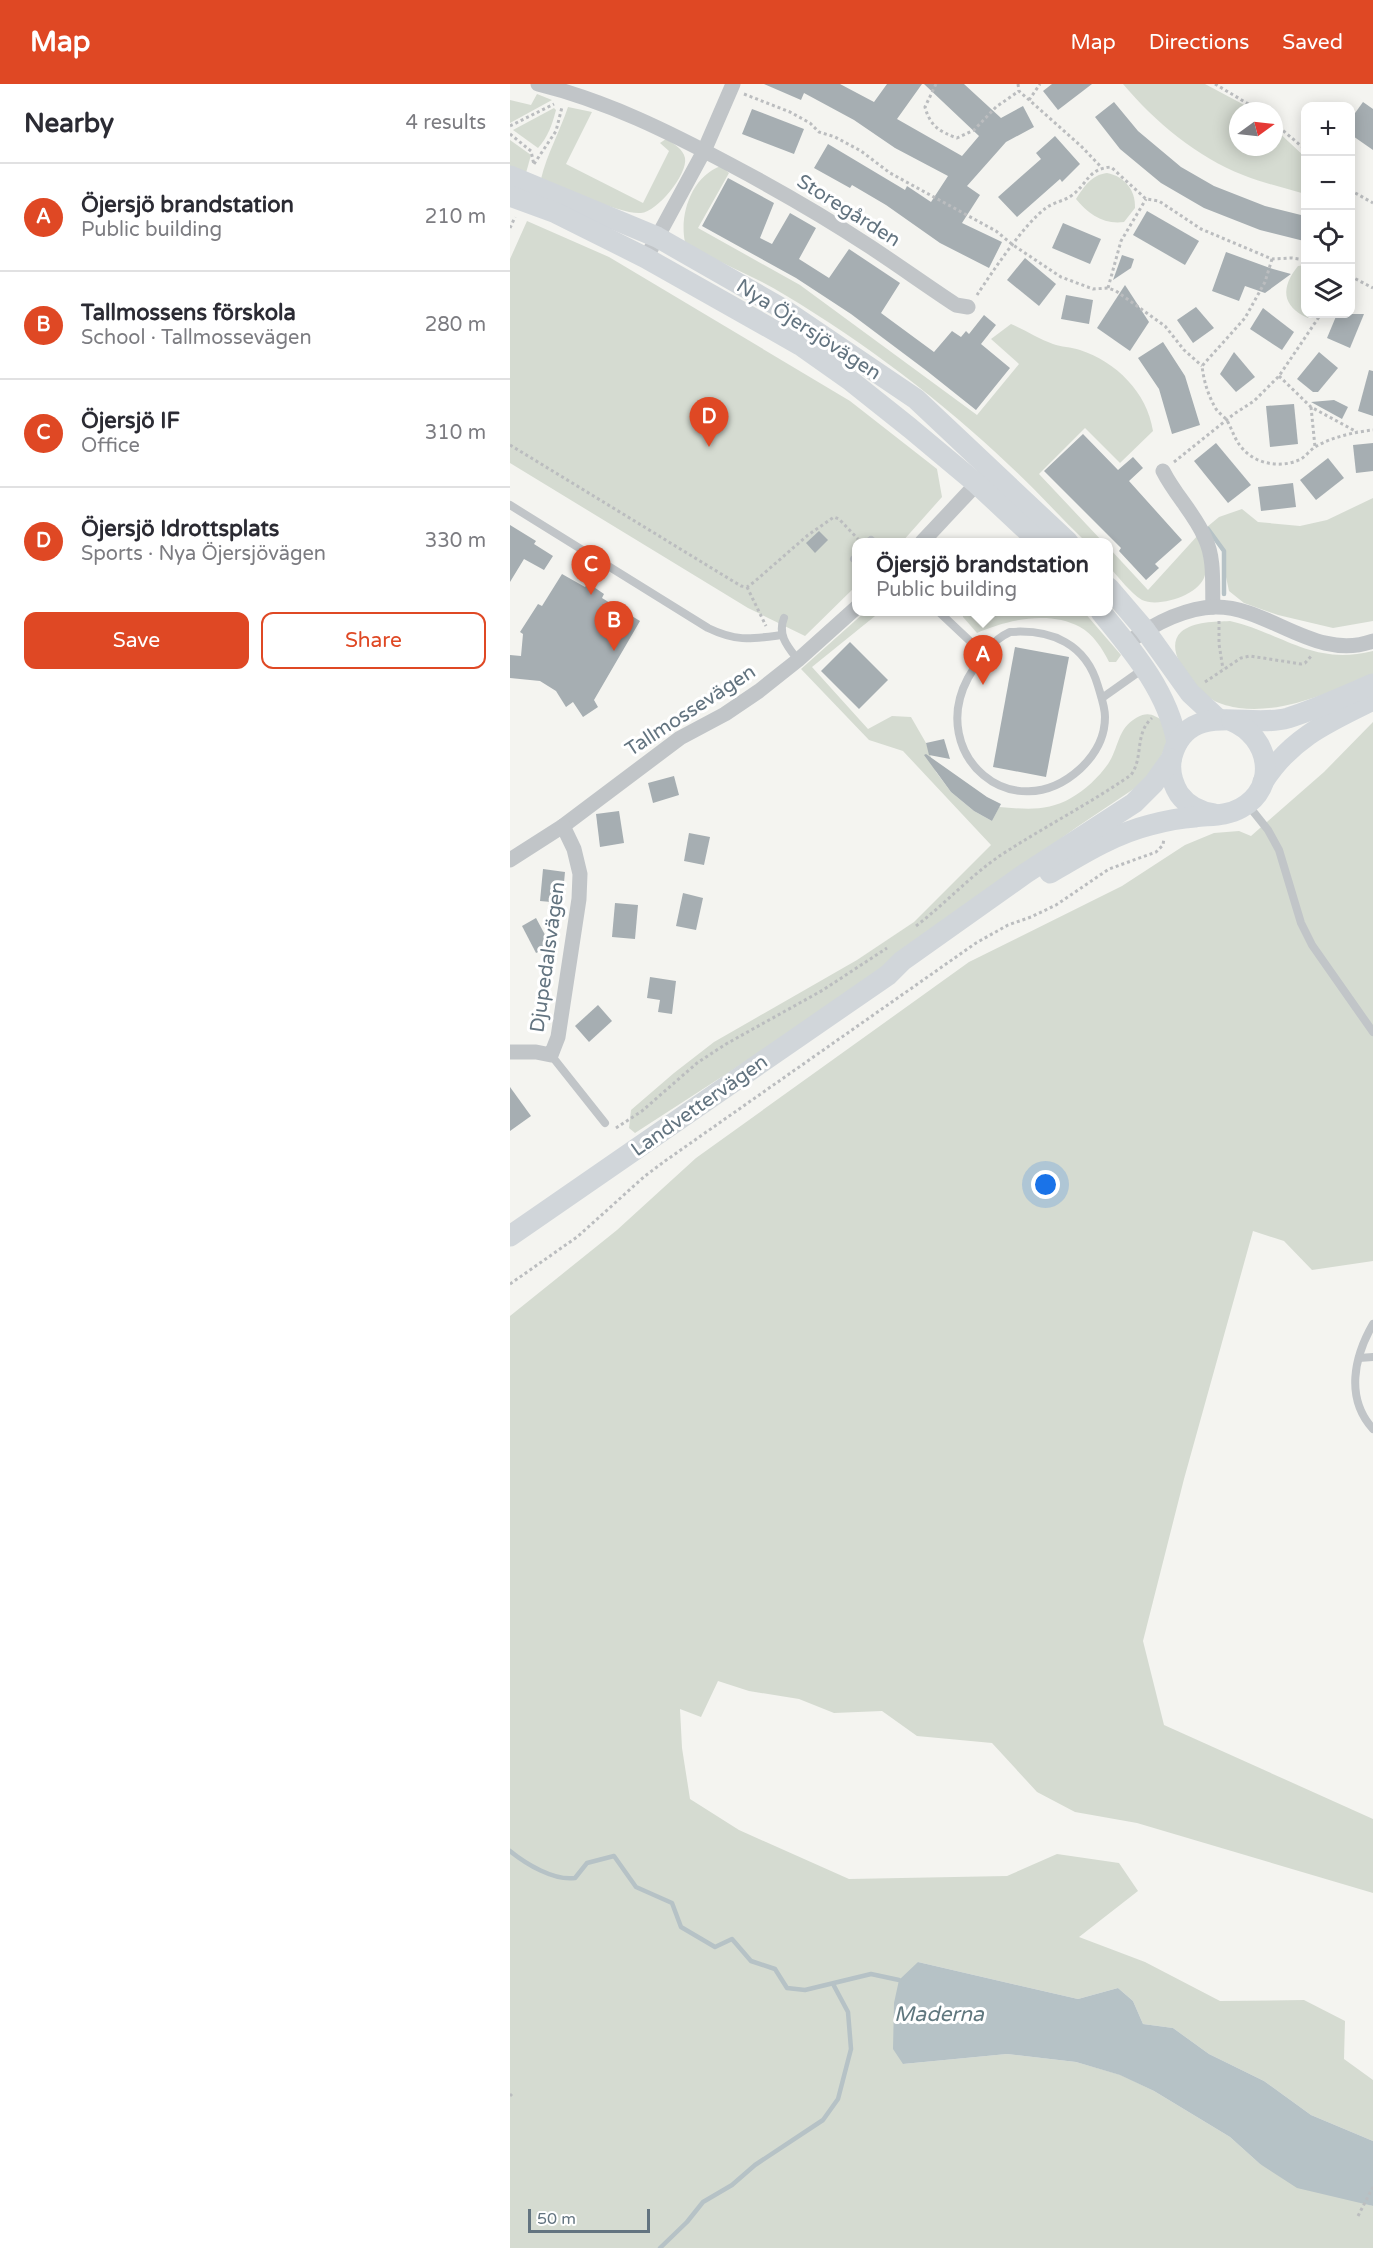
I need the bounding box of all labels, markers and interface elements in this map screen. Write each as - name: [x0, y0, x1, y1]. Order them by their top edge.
- text: Map: [30, 25, 90, 59]
- text: Map: [1070, 30, 1116, 55]
- text: Directions: [1149, 30, 1249, 55]
- text: Saved: [1282, 30, 1343, 55]
- north arrow: [1229, 102, 1283, 156]
- map controls: [1301, 102, 1355, 318]
- button: +: [1301, 102, 1355, 156]
- text: Nearby: [24, 108, 114, 139]
- text: 4 results: [406, 111, 486, 135]
- button: −: [1301, 156, 1355, 210]
- street label: Storegården: [792, 170, 905, 252]
- text: Öjersjö brandstation: [81, 192, 294, 218]
- text: A: [36, 205, 51, 229]
- text: 210 m: [425, 205, 486, 229]
- button: locate: [1301, 210, 1355, 264]
- text: Public building: [81, 218, 222, 242]
- button: layers: [1301, 264, 1355, 318]
- street label: Nya Öjersjövägen: [732, 273, 886, 386]
- text: Tallmossens förskola: [81, 300, 296, 326]
- text: B: [37, 313, 50, 337]
- text: 280 m: [425, 313, 486, 337]
- text: School · Tallmossevägen: [81, 326, 312, 350]
- pin: D: [690, 398, 728, 447]
- text: Öjersjö IF: [81, 408, 180, 434]
- text: C: [37, 421, 50, 445]
- text: 310 m: [425, 421, 486, 445]
- text: Office: [81, 434, 140, 458]
- text: Öjersjö Idrottsplats: [81, 516, 279, 542]
- text: D: [36, 529, 51, 553]
- text: 330 m: [425, 529, 486, 553]
- popup: [852, 538, 1113, 616]
- text: Sports · Nya Öjersjövägen: [81, 542, 326, 566]
- pin: C: [572, 546, 610, 595]
- text: Öjersjö brandstation: [876, 552, 1089, 578]
- text: Public building: [876, 578, 1017, 602]
- pin: B: [594, 602, 634, 651]
- button: Save: [24, 612, 249, 669]
- button: Share: [261, 612, 486, 669]
- pin: A: [964, 636, 1002, 685]
- street label: Tallmossevägen: [621, 660, 760, 762]
- street label: Djupedalsvägen: [526, 880, 570, 1034]
- street label: Landvettervägen: [627, 1050, 773, 1162]
- your location: [1031, 1170, 1060, 1199]
- water label: Maderna: [894, 2002, 985, 2027]
- scale bar: [528, 2206, 650, 2234]
- text: 50 m: [537, 2209, 576, 2229]

